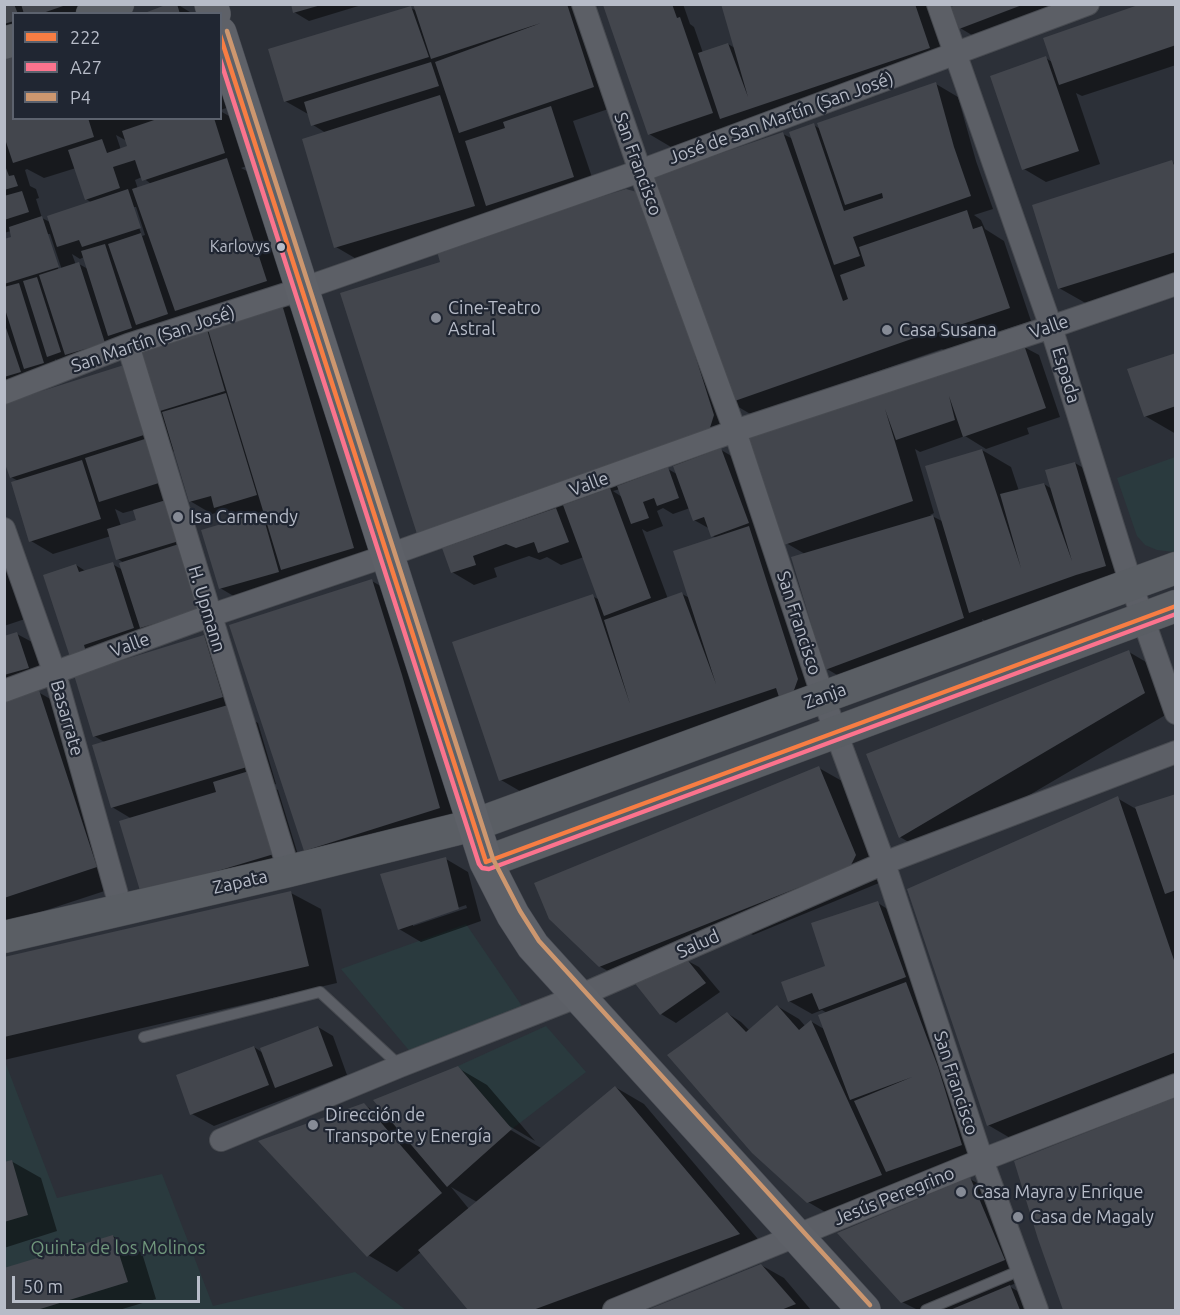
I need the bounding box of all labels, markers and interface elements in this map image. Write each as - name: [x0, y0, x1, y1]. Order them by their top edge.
- legend: [12, 12, 222, 120]
- text: 222: [70, 27, 100, 47]
- text: A27: [70, 57, 102, 77]
- street label: José de San Martín (San José): [666, 67, 896, 169]
- text: P4: [70, 87, 91, 107]
- street label: San Francisco: [609, 110, 667, 218]
- place label: Karlovys: [210, 237, 270, 257]
- marker: Karlovys: [275, 241, 287, 253]
- place label: Cine-Teatro Astral: [448, 297, 541, 340]
- street label: San Martín (San José): [68, 301, 238, 377]
- street label: Valle: [1027, 310, 1071, 344]
- marker: Cine-Teatro Astral: [429, 311, 443, 325]
- place label: Casa Susana: [899, 319, 997, 341]
- marker: Casa Susana: [880, 323, 894, 337]
- street label: Espada: [1047, 344, 1085, 406]
- street label: Valle: [567, 467, 611, 501]
- place label: Isa Carmendy: [190, 506, 298, 528]
- marker: Isa Carmendy: [171, 510, 185, 524]
- street label: H. Upmann: [184, 563, 230, 655]
- street label: San Francisco: [772, 568, 826, 678]
- street label: Valle: [108, 628, 152, 662]
- street label: Basarrate: [46, 678, 88, 758]
- street label: Zanja: [801, 678, 849, 714]
- street label: Zapata: [211, 865, 269, 899]
- street label: Salud: [673, 925, 723, 963]
- street label: San Francisco: [929, 1028, 983, 1138]
- place label: Dirección de Transporte y Energía: [325, 1104, 491, 1146]
- marker: Dirección de Transporte y Energía: [306, 1118, 320, 1132]
- street label: Jesús Peregrino: [830, 1162, 958, 1230]
- place label: Casa Mayra y Enrique: [973, 1181, 1143, 1203]
- marker: Casa Mayra y Enrique: [954, 1185, 968, 1199]
- place label: Casa de Magaly: [1030, 1206, 1154, 1228]
- marker: Casa de Magaly: [1011, 1210, 1025, 1224]
- park label: Quinta de los Molinos: [31, 1237, 205, 1259]
- scale bar: [15, 1264, 202, 1302]
- text: 50 m: [23, 1276, 63, 1296]

